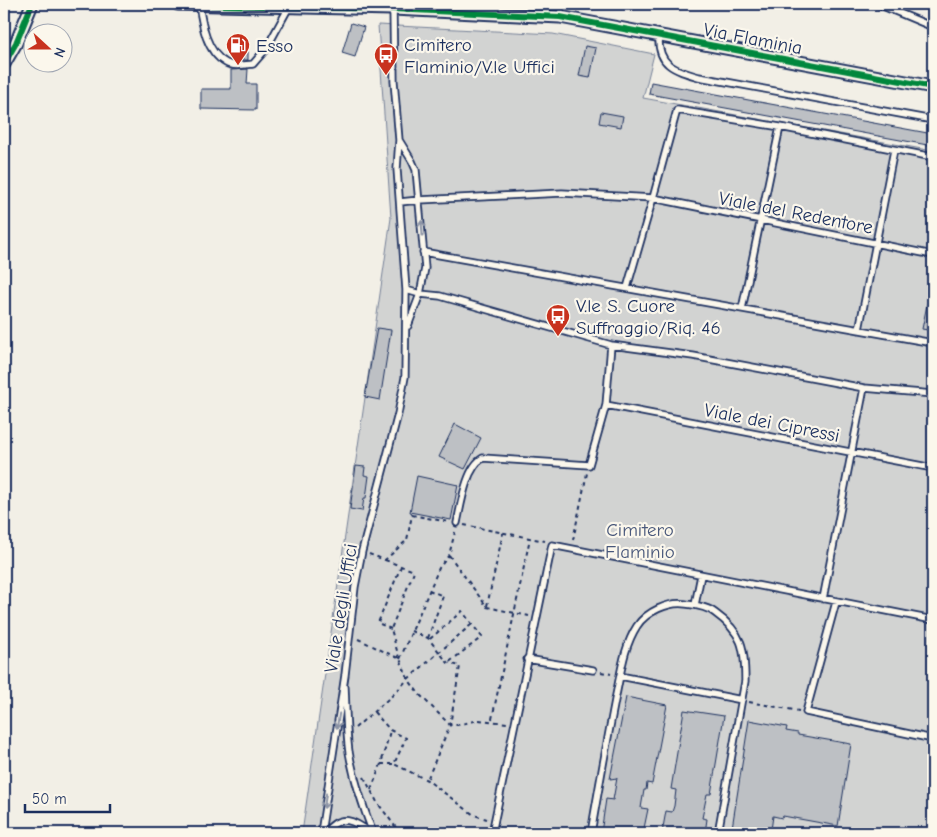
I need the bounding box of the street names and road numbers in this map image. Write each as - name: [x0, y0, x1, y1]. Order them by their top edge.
- street label: Via Flaminia: [702, 19, 804, 59]
- street label: Viale del Redentore: [717, 187, 875, 239]
- street label: Viale dei Cipressi: [702, 399, 841, 447]
- street label: Viale degli Uffici: [320, 542, 362, 674]

